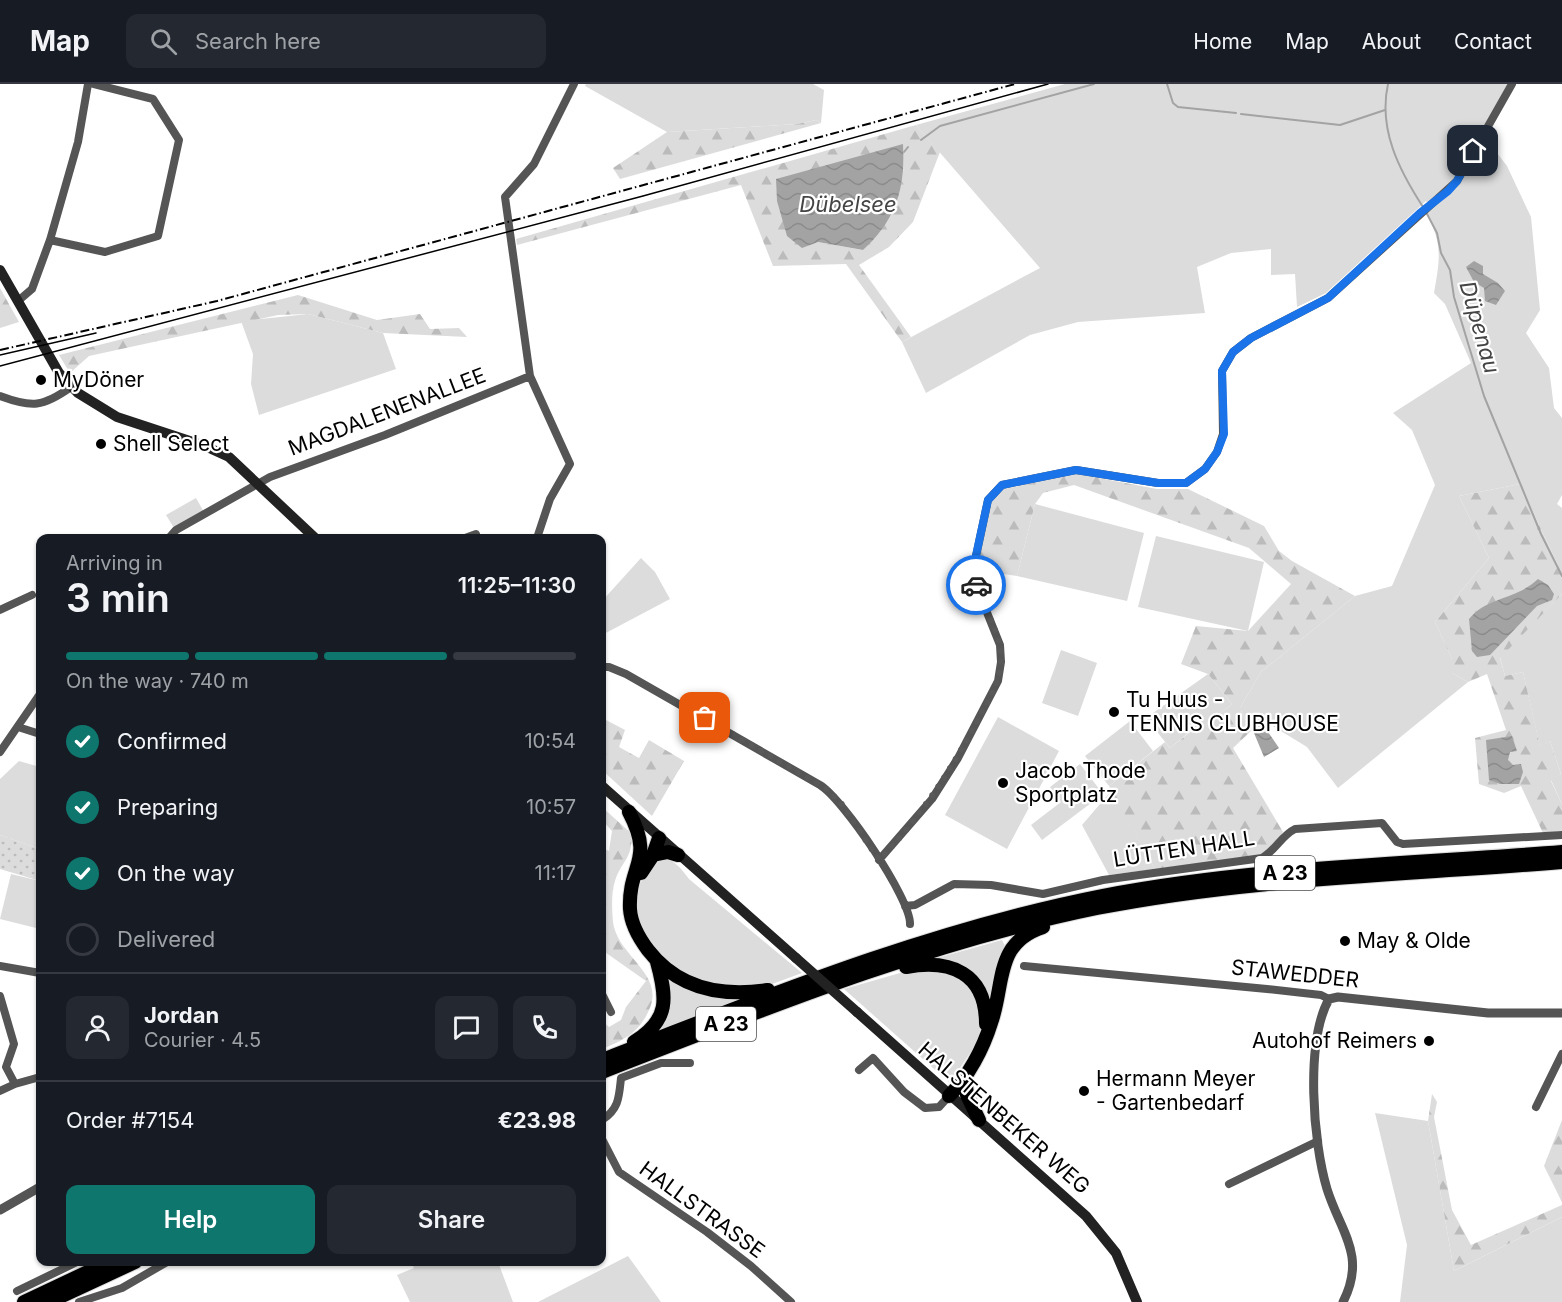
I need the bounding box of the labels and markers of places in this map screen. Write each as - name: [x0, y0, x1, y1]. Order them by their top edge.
- pin: [1447, 125, 1498, 176]
- place label: MyDöner: [53, 367, 144, 392]
- marker: MyDöner: [34, 373, 48, 387]
- place label: Shell Select: [113, 431, 229, 456]
- marker: Shell Select: [94, 437, 108, 451]
- place label: Tu Huus - TENNIS CLUBHOUSE: [1126, 687, 1339, 736]
- pin: [679, 692, 730, 743]
- marker: Tu Huus - TENNIS CLUBHOUSE: [1107, 705, 1121, 719]
- place label: Jacob Thode Sportplatz: [1015, 758, 1146, 807]
- marker: Jacob Thode Sportplatz: [996, 776, 1010, 790]
- place label: May & Olde: [1357, 928, 1471, 953]
- marker: May & Olde: [1338, 934, 1352, 948]
- place label: Autohof Reimers: [1252, 1028, 1417, 1053]
- marker: Autohof Reimers: [1422, 1034, 1436, 1048]
- place label: Hermann Meyer - Gartenbedarf: [1096, 1066, 1255, 1115]
- marker: Hermann Meyer - Gartenbedarf: [1077, 1084, 1091, 1098]

